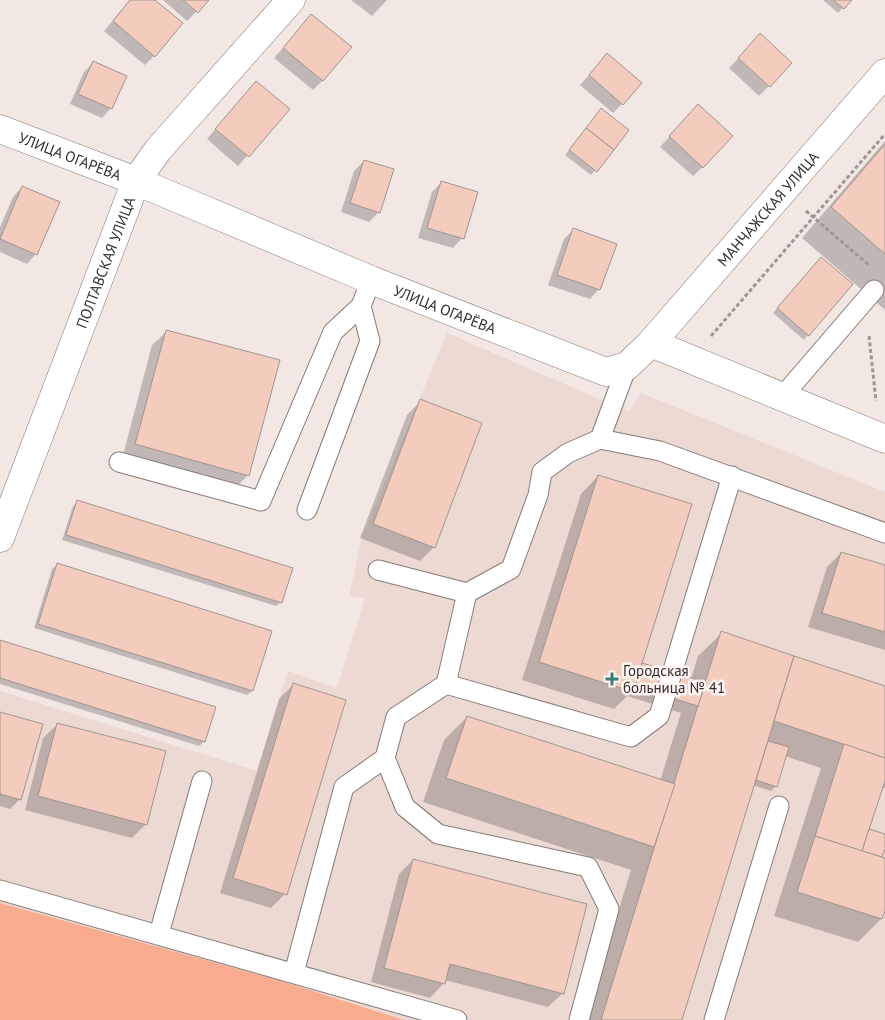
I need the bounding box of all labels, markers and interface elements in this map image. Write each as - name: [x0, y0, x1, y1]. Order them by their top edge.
- street label: УЛИЦА ОГАРЁВА: [16, 128, 124, 184]
- street label: МАНЧАЖСКАЯ УЛИЦА: [713, 147, 823, 270]
- street label: ПОЛТАВСКАЯ УЛИЦА: [71, 194, 139, 331]
- street label: УЛИЦА ОГАРЁВА: [391, 280, 499, 338]
- place label: Городская больница № 41: [623, 661, 725, 697]
- marker: Городская больница № 41: [605, 672, 619, 686]

